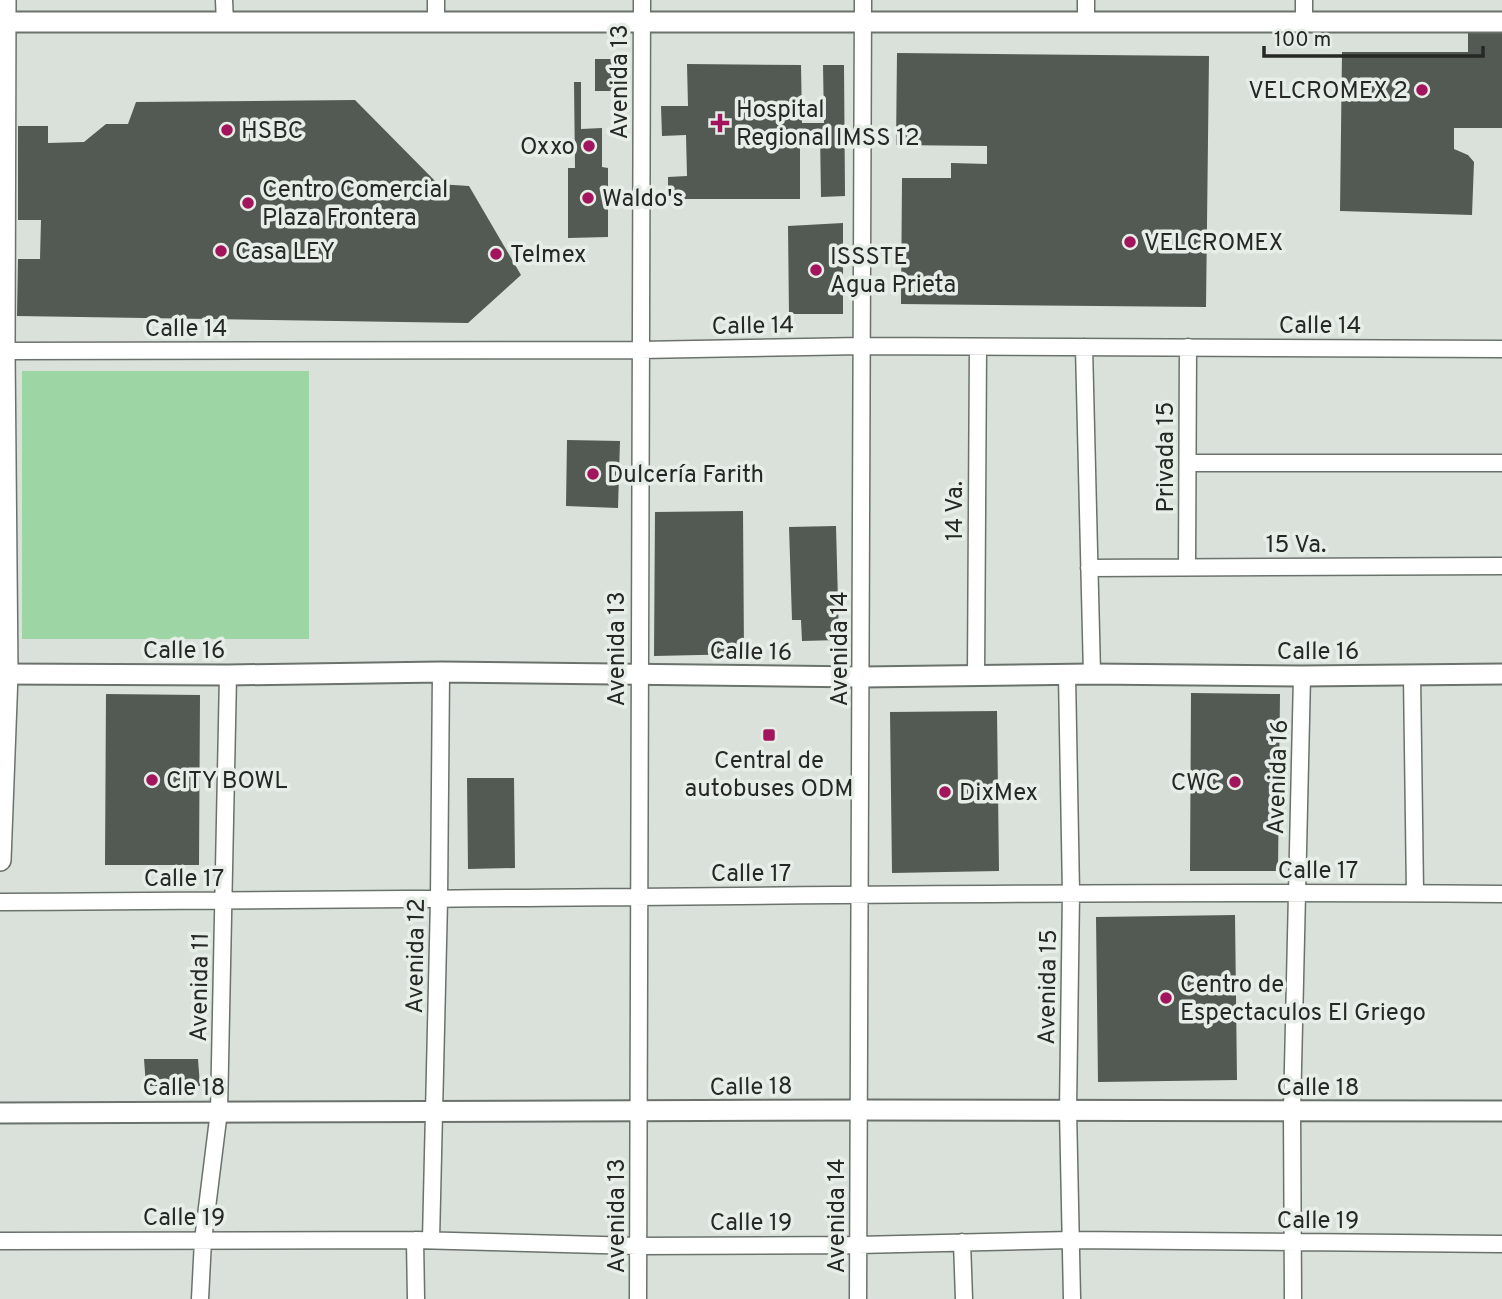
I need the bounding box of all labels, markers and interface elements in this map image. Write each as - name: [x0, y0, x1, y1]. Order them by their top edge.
- scale bar: [1264, 14, 1483, 58]
- street label: Avenida 13: [606, 24, 636, 140]
- text: 100 m: [1274, 27, 1331, 54]
- place label: VELCROMEX 2: [1248, 77, 1408, 107]
- marker: VELCROMEX 2: [1414, 82, 1430, 98]
- place label: Hospital Regional IMSS 12: [736, 96, 920, 154]
- marker: Hospital Regional IMSS 12: [710, 113, 730, 133]
- place label: HSBC: [241, 117, 303, 147]
- marker: HSBC: [219, 122, 235, 138]
- place label: Oxxo: [520, 133, 575, 163]
- marker: Oxxo: [581, 138, 597, 154]
- place label: Centro Comercial Plaza Frontera: [262, 176, 448, 234]
- place label: Waldo's: [602, 185, 684, 215]
- marker: Waldo's: [580, 190, 596, 206]
- marker: Centro Comercial Plaza Frontera: [240, 195, 256, 211]
- place label: VELCROMEX: [1144, 229, 1283, 259]
- marker: VELCROMEX: [1122, 234, 1138, 250]
- place label: Casa LEY: [235, 238, 335, 268]
- place label: Telmex: [510, 241, 586, 271]
- marker: Casa LEY: [213, 243, 229, 259]
- place label: ISSSTE Agua Prieta: [830, 243, 956, 301]
- marker: Telmex: [488, 246, 504, 262]
- marker: ISSSTE Agua Prieta: [808, 262, 824, 278]
- street label: Calle 14: [711, 311, 795, 343]
- street label: Calle 14: [1279, 312, 1361, 342]
- street label: Calle 14: [145, 315, 227, 345]
- street label: Privada 15: [1152, 402, 1182, 512]
- place label: Dulcería Farith: [607, 461, 764, 491]
- marker: Dulcería Farith: [585, 466, 601, 482]
- street label: 14 Va.: [941, 481, 971, 541]
- street label: 15 Va.: [1266, 531, 1326, 561]
- street label: Avenida 13: [603, 591, 633, 707]
- street label: Avenida 14: [826, 591, 856, 707]
- street label: Calle 16: [143, 637, 225, 667]
- street label: Calle 16: [709, 637, 793, 669]
- street label: Calle 16: [1277, 638, 1359, 668]
- street label: Avenida 16: [1262, 719, 1296, 835]
- marker: Central de autobuses ODM: [761, 727, 777, 743]
- place label: Central de autobuses ODM: [685, 747, 853, 805]
- place label: CITY BOWL: [166, 767, 288, 797]
- place label: CWC: [1171, 769, 1221, 799]
- marker: CITY BOWL: [144, 772, 160, 788]
- marker: CWC: [1227, 774, 1243, 790]
- place label: DixMex: [959, 779, 1038, 809]
- marker: DixMex: [937, 784, 953, 800]
- street label: Calle 17: [1278, 857, 1358, 887]
- street label: Calle 17: [711, 860, 791, 890]
- street label: Calle 17: [144, 865, 224, 895]
- street label: Avenida 12: [401, 898, 433, 1014]
- street label: Avenida 15: [1033, 929, 1065, 1045]
- street label: Avenida 11: [185, 932, 217, 1042]
- place label: Centro de Espectaculos El Griego: [1180, 971, 1426, 1029]
- marker: Centro de Espectaculos El Griego: [1158, 990, 1174, 1006]
- street label: Calle 18: [709, 1072, 793, 1104]
- street label: Calle 18: [143, 1074, 225, 1104]
- street label: Calle 18: [1277, 1074, 1359, 1104]
- street label: Avenida 13: [603, 1158, 633, 1274]
- street label: Avenida 14: [823, 1158, 853, 1274]
- street label: Calle 19: [143, 1204, 225, 1234]
- street label: Calle 19: [1277, 1207, 1359, 1237]
- street label: Calle 19: [710, 1209, 792, 1239]

